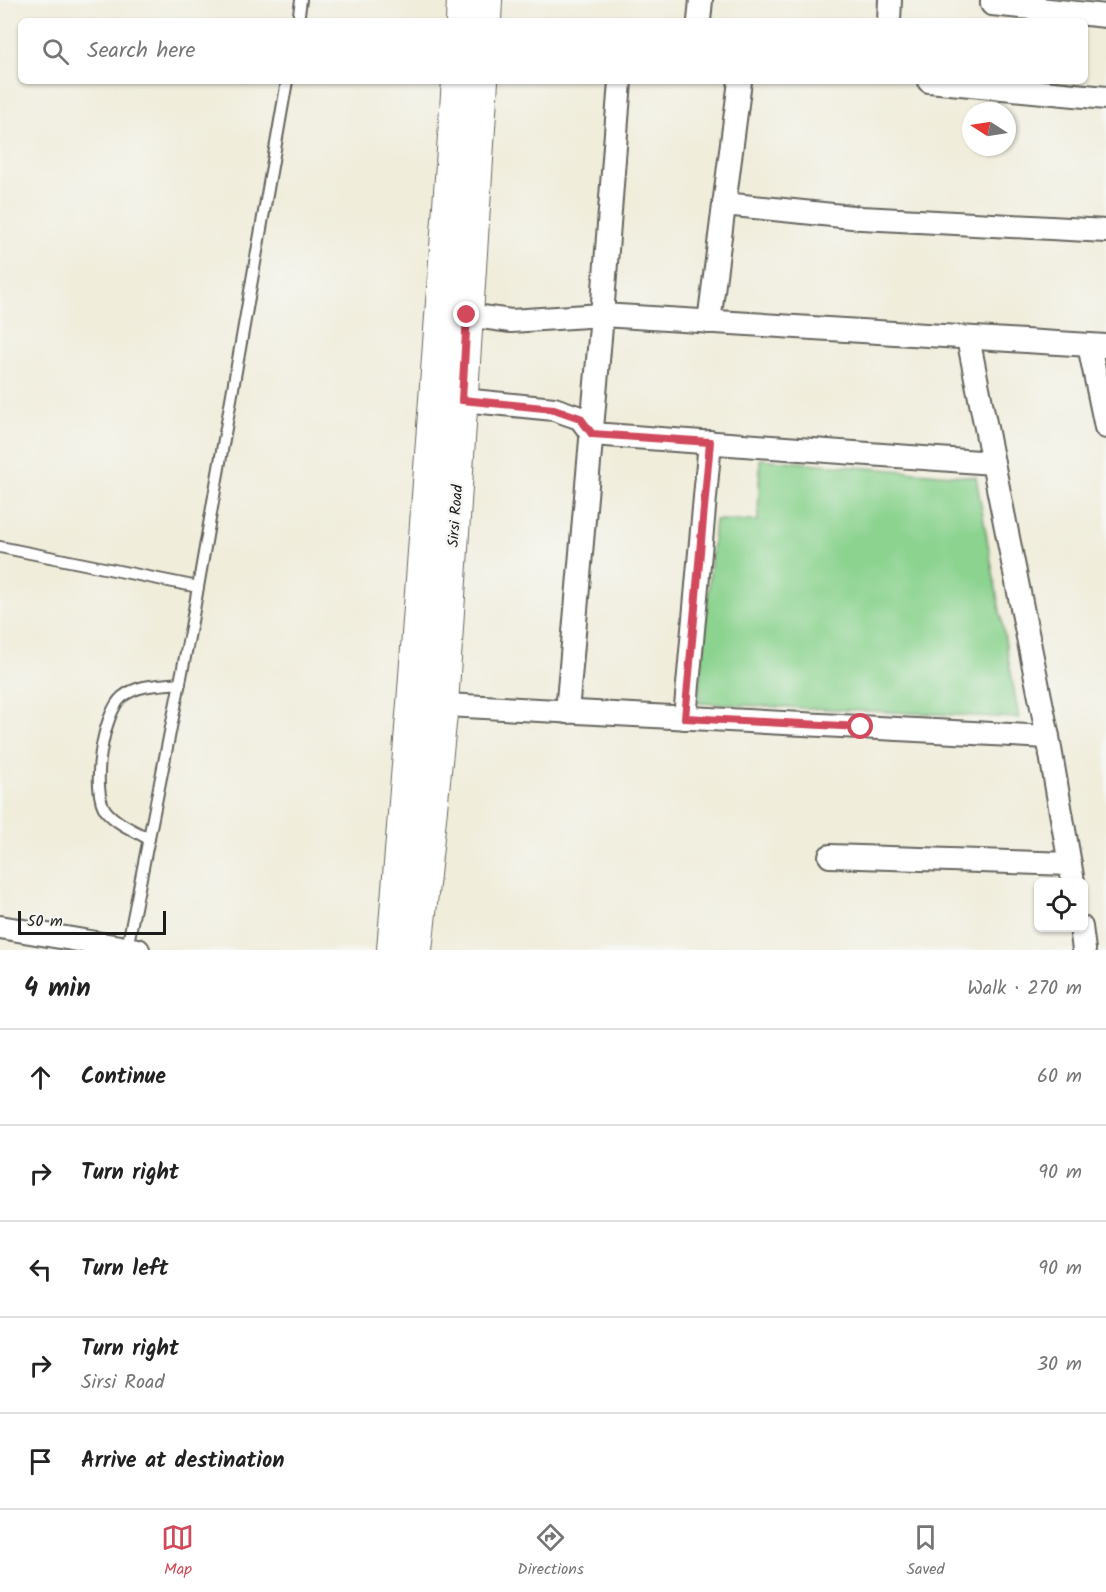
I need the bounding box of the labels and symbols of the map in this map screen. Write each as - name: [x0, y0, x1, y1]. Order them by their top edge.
- north arrow: [962, 102, 1016, 156]
- route end: [453, 301, 479, 327]
- street label: Sirsi Road: [442, 484, 470, 548]
- route start: [847, 713, 873, 739]
- scale bar: [18, 908, 166, 935]

